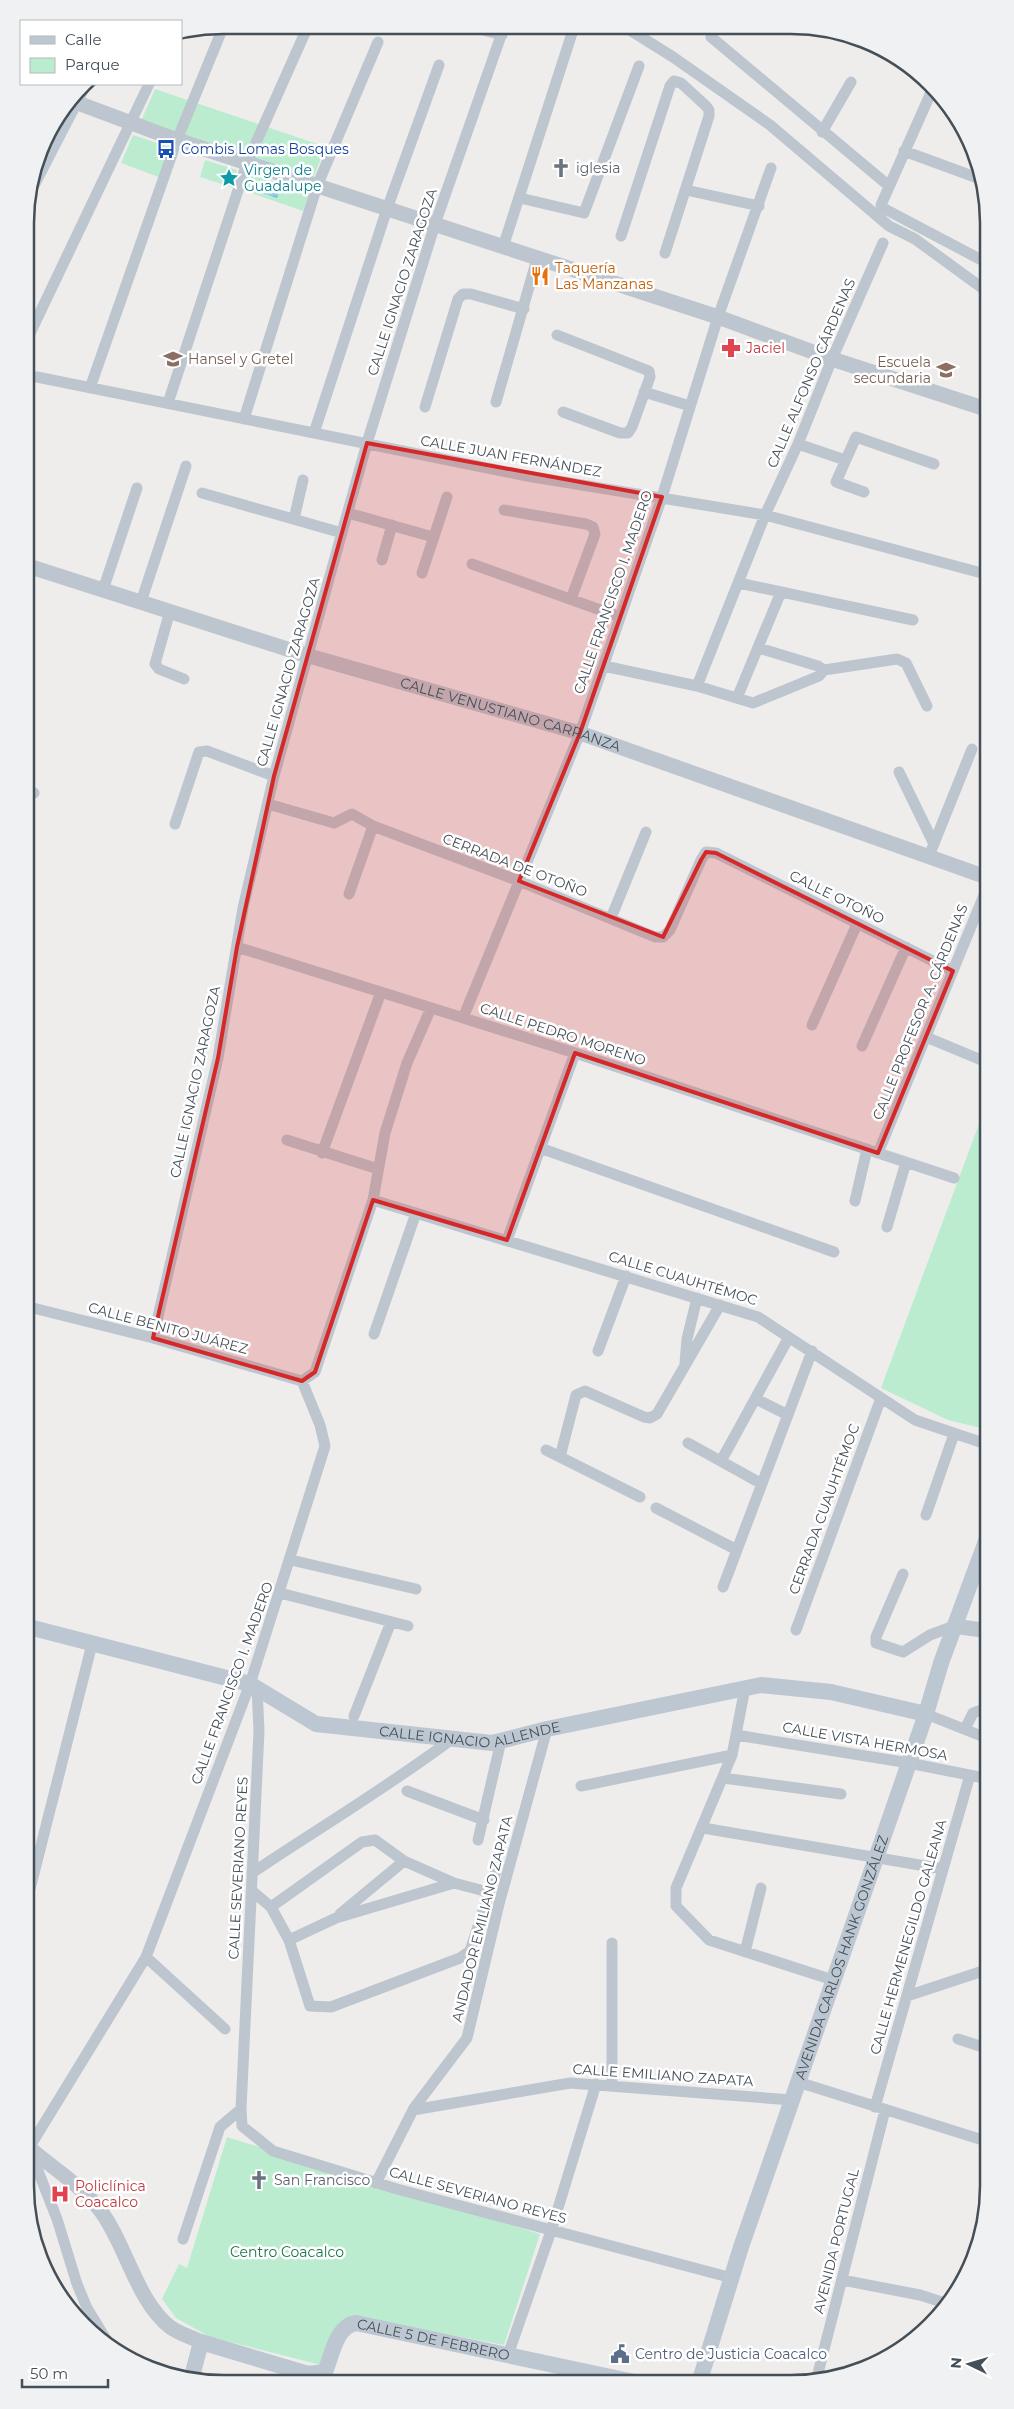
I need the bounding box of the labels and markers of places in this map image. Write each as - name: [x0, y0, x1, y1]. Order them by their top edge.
- bus stop icon: Combis Lomas Bosques: [155, 138, 177, 160]
- place label: Combis Lomas Bosques: [181, 140, 349, 158]
- church icon: iglesia: [550, 157, 572, 179]
- place label: iglesia: [576, 159, 620, 177]
- place label: Virgen de Guadalupe: [244, 161, 321, 195]
- place icon: Virgen de Guadalupe: [218, 167, 240, 189]
- place label: Taquería Las Manzanas: [555, 259, 653, 293]
- restaurant icon: Taquería Las Manzanas: [529, 265, 551, 287]
- pharmacy icon: Jaciel: [720, 337, 742, 359]
- place label: Jaciel: [745, 339, 785, 357]
- school or university icon: Hansel y Gretel: [162, 348, 184, 370]
- place label: Hansel y Gretel: [188, 350, 293, 368]
- place label: Escuela secundaria: [854, 353, 931, 387]
- school or university icon: Escuela secundaria: [935, 359, 957, 381]
- church icon: San Francisco: [248, 2169, 270, 2191]
- place label: San Francisco: [274, 2171, 371, 2189]
- place label: Policlínica Coacalco: [75, 2177, 146, 2211]
- hospital icon: Policlínica Coacalco: [49, 2183, 71, 2205]
- public building icon: Centro de Justicia Coacalco: [609, 2343, 631, 2365]
- place label: Centro de Justicia Coacalco: [635, 2345, 827, 2363]

